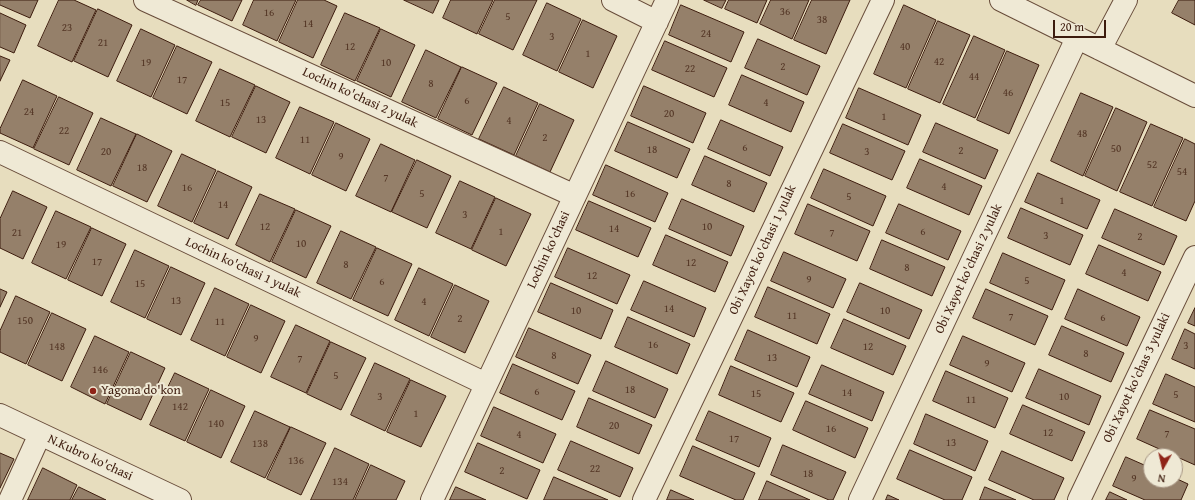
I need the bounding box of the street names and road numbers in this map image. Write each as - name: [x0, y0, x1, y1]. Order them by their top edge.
- street label: Lochin ko'chasi 2 yulak: [300, 64, 420, 132]
- street label: Obi Xayot ko'chasi 1 yulak: [726, 183, 800, 317]
- street label: Obi Xayot ko'chasi 2 yulak: [932, 202, 1006, 336]
- street label: Lochin ko'chasi: [524, 209, 574, 291]
- street label: Lochin ko'chasi 1 yulak: [183, 234, 303, 302]
- street label: Obi Xayot ko'chas 3 yulaki: [1100, 311, 1174, 445]
- street label: N.Kubro ko'chasi: [45, 432, 135, 484]

